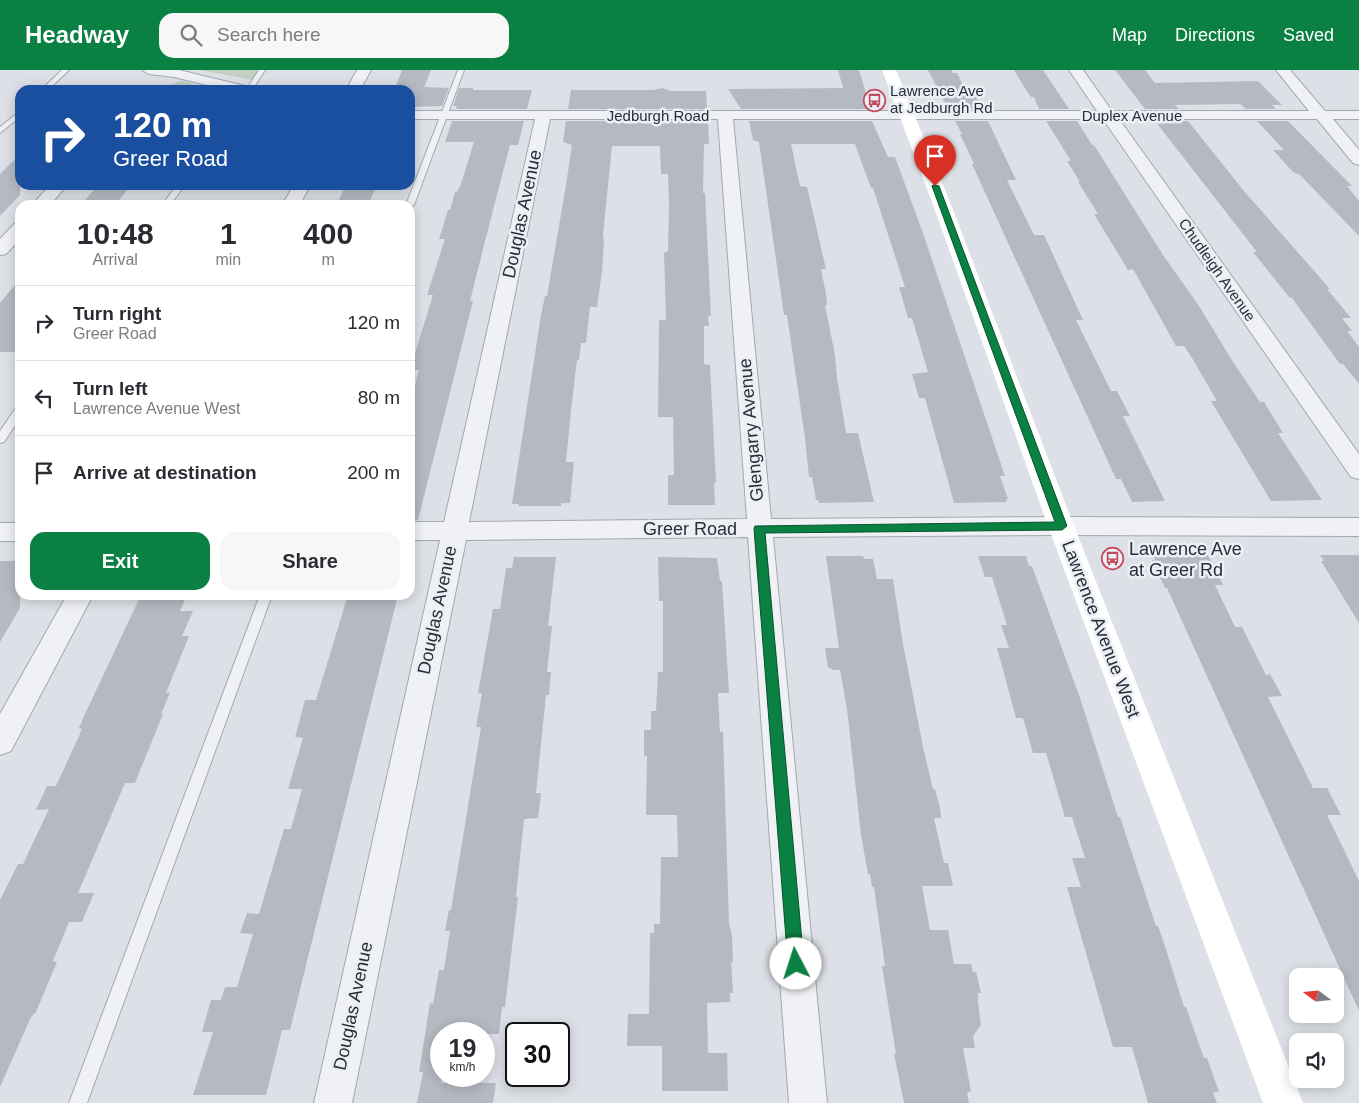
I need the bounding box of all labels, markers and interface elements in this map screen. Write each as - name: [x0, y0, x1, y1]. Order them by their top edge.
- search box: [159, 13, 509, 58]
- text: Headway: [25, 21, 129, 48]
- icon: search: [177, 21, 205, 49]
- text: Search here: [217, 24, 321, 45]
- text: Map: [1112, 25, 1147, 45]
- text: Directions: [1175, 25, 1255, 45]
- text: Saved: [1283, 25, 1334, 45]
- place label: Lawrence Ave at Jedburgh Rd: [890, 82, 993, 116]
- bus stop icon: Lawrence Ave at Jedburgh Rd: [862, 88, 886, 112]
- icon: right: [30, 105, 95, 170]
- text: 120 m: [113, 105, 212, 144]
- street label: Jedburgh Road: [607, 107, 709, 124]
- street label: Duplex Avenue: [1082, 107, 1182, 124]
- pin: [914, 135, 956, 186]
- icon: arrive: [921, 142, 949, 170]
- text: Greer Road: [113, 146, 228, 171]
- street label: Douglas Avenue: [499, 148, 545, 280]
- street label: Chudleigh Avenue: [1176, 215, 1259, 324]
- text: 10:48: [77, 217, 154, 250]
- text: 1: [220, 217, 237, 250]
- text: 400: [303, 217, 353, 250]
- text: Arrival: [93, 251, 138, 268]
- text: min: [215, 251, 241, 268]
- text: m: [321, 251, 335, 268]
- text: Turn right: [73, 303, 161, 324]
- icon: right: [30, 309, 58, 337]
- text: 120 m: [347, 312, 400, 333]
- text: Greer Road: [73, 325, 157, 342]
- street label: Glengarry Avenue: [735, 358, 767, 502]
- text: Turn left: [73, 378, 148, 399]
- icon: left: [30, 384, 58, 412]
- text: 80 m: [358, 387, 400, 408]
- text: Lawrence Avenue West: [73, 400, 241, 417]
- icon: arrive: [30, 459, 58, 487]
- text: Arrive at destination: [73, 462, 257, 483]
- text: 200 m: [347, 462, 400, 483]
- street label: Greer Road: [643, 519, 737, 539]
- button: Exit: [30, 532, 210, 590]
- button: Share: [220, 532, 400, 590]
- street label: Lawrence Avenue West: [1058, 537, 1144, 721]
- place label: Lawrence Ave at Greer Rd: [1129, 539, 1242, 580]
- street label: Douglas Avenue: [414, 544, 460, 676]
- bus stop icon: Lawrence Ave at Greer Rd: [1101, 547, 1125, 571]
- position arrow: [769, 937, 821, 989]
- street label: Douglas Avenue: [330, 940, 376, 1072]
- north arrow: [1289, 968, 1344, 1022]
- map controls: [1289, 968, 1344, 1088]
- speed limit sign: 30: [505, 1022, 570, 1087]
- button: sound: [1289, 1033, 1344, 1088]
- text: 19: [449, 1034, 476, 1062]
- text: km/h: [449, 1060, 476, 1074]

